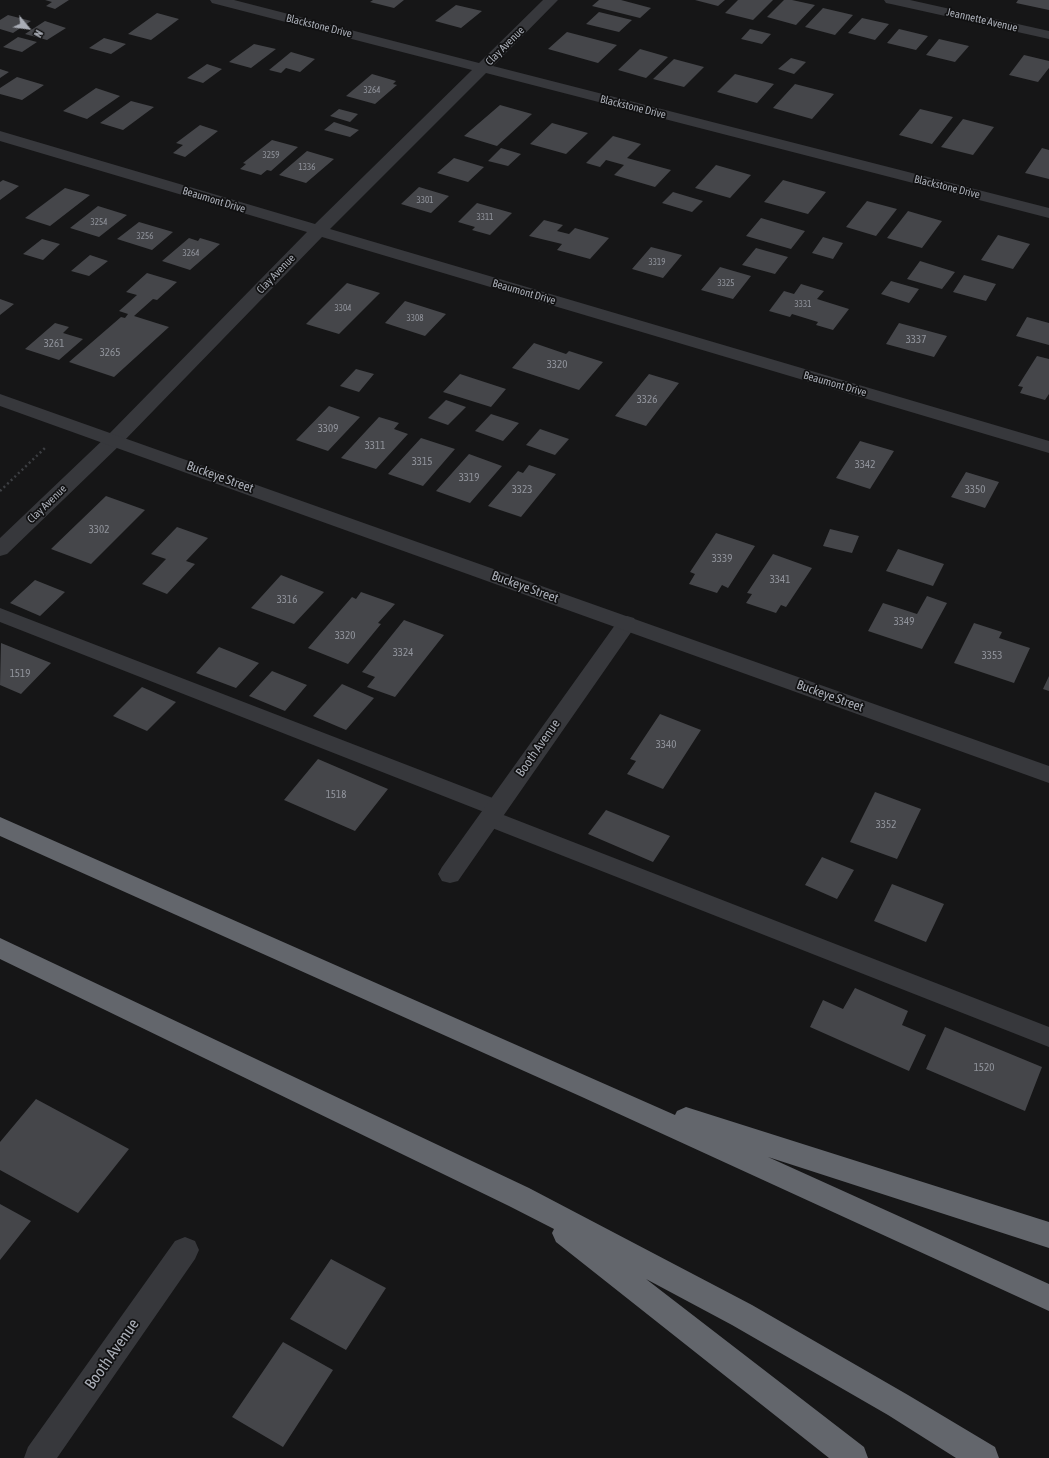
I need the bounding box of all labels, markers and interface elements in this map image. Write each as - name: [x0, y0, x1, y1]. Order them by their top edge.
- street label: Jeannette Avenue: [945, 5, 1019, 35]
- north arrow: [8, 8, 48, 48]
- street label: Blackstone Drive: [285, 11, 353, 41]
- street label: Clay Avenue: [483, 24, 527, 68]
- text: N: [32, 28, 45, 40]
- house number: 3264: [364, 85, 380, 95]
- street label: Blackstone Drive: [599, 92, 667, 122]
- house number: 3259: [263, 150, 279, 160]
- house number: 1336: [299, 162, 315, 172]
- street label: Blackstone Drive: [913, 172, 981, 202]
- street label: Beaumont Drive: [181, 184, 247, 216]
- house number: 3301: [417, 195, 433, 205]
- house number: 3311: [477, 212, 493, 222]
- house number: 3254: [91, 217, 107, 227]
- house number: 3256: [137, 231, 153, 241]
- house number: 3264: [183, 248, 199, 258]
- street label: Clay Avenue: [254, 252, 298, 296]
- house number: 3319: [649, 257, 665, 267]
- street label: Beaumont Drive: [491, 277, 557, 307]
- house number: 3325: [718, 278, 734, 288]
- house number: 3331: [795, 299, 811, 309]
- house number: 3304: [335, 303, 351, 313]
- house number: 3308: [407, 313, 423, 323]
- house number: 3337: [906, 333, 926, 347]
- house number: 3261: [44, 337, 64, 351]
- house number: 3265: [100, 346, 120, 360]
- house number: 3320: [547, 358, 567, 372]
- street label: Beaumont Drive: [802, 369, 868, 399]
- house number: 3326: [637, 393, 657, 407]
- house number: 3309: [318, 422, 338, 436]
- house number: 3311: [365, 439, 385, 453]
- house number: 3315: [412, 455, 432, 469]
- street label: Buckeye Street: [184, 458, 256, 496]
- house number: 3342: [855, 458, 875, 472]
- house number: 3319: [459, 471, 479, 485]
- street label: Clay Avenue: [25, 482, 69, 526]
- house number: 3323: [512, 483, 532, 497]
- house number: 3350: [965, 483, 985, 497]
- house number: 3302: [89, 523, 109, 537]
- house number: 3339: [712, 552, 732, 566]
- street label: Buckeye Street: [489, 568, 561, 606]
- house number: 3341: [770, 573, 790, 587]
- house number: 3316: [277, 593, 297, 607]
- house number: 3349: [894, 615, 914, 629]
- house number: 3320: [335, 629, 355, 643]
- house number: 3324: [393, 646, 413, 660]
- house number: 3353: [982, 649, 1002, 663]
- house number: 1519: [10, 667, 30, 681]
- street label: Buckeye Street: [794, 677, 866, 715]
- street label: Booth Avenue: [513, 716, 563, 780]
- house number: 3340: [656, 738, 676, 752]
- house number: 1518: [326, 788, 346, 802]
- house number: 3352: [876, 818, 896, 832]
- house number: 1520: [974, 1061, 994, 1075]
- street label: Booth Avenue: [81, 1315, 143, 1393]

